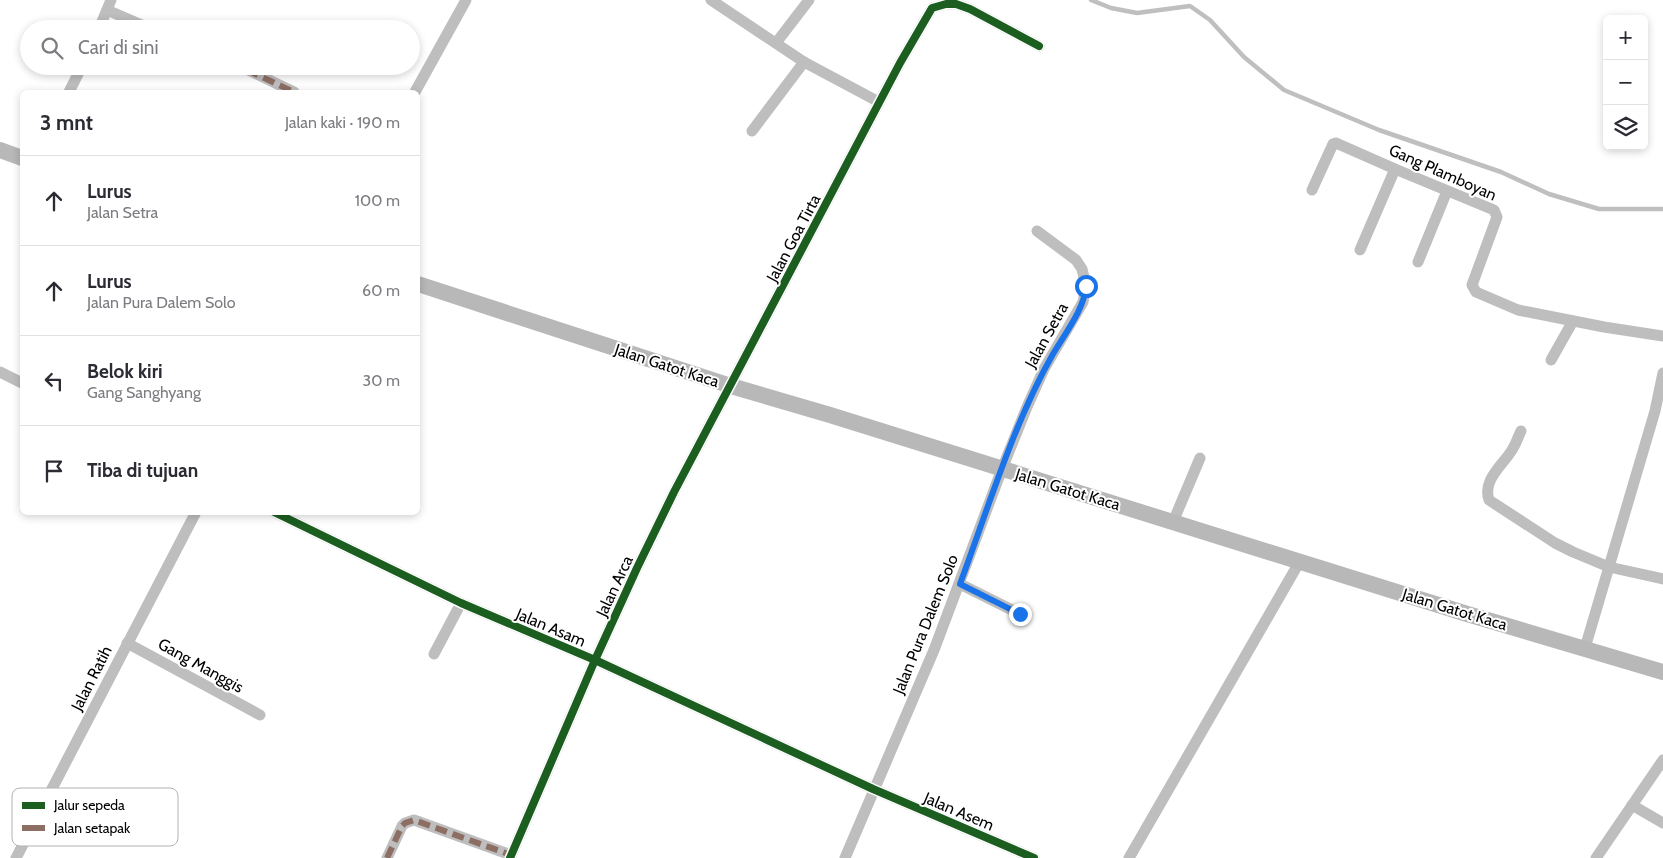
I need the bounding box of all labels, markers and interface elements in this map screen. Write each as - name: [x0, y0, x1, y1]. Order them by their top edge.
- map controls: [1603, 15, 1648, 150]
- button: +: [1603, 15, 1648, 60]
- search box: [20, 20, 420, 75]
- icon: search: [38, 34, 66, 62]
- text: Cari di sini: [78, 36, 159, 59]
- button: −: [1603, 60, 1648, 105]
- button: layers: [1603, 105, 1648, 150]
- text: 3 mnt: [40, 110, 93, 135]
- text: Jalan kaki · 190 m: [285, 113, 400, 132]
- street label: Gang Plamboyan: [1386, 140, 1500, 205]
- text: Lurus: [87, 180, 132, 203]
- icon: ahead: [40, 187, 68, 215]
- text: 100 m: [355, 191, 400, 210]
- street label: Jalan Goa Tirta: [762, 191, 825, 286]
- text: Jalan Setra: [87, 203, 158, 222]
- text: Lurus: [87, 270, 132, 293]
- route start: [1075, 275, 1098, 298]
- icon: ahead: [40, 277, 68, 305]
- text: 60 m: [362, 281, 400, 300]
- text: Jalan Pura Dalem Solo: [87, 293, 236, 312]
- street label: Jalan Setra: [1020, 299, 1072, 372]
- street label: Jalan Gatot Kaca: [611, 339, 722, 391]
- text: Belok kiri: [87, 360, 163, 383]
- icon: left: [40, 367, 68, 395]
- text: 30 m: [363, 371, 400, 390]
- text: Gang Sanghyang: [87, 383, 201, 402]
- icon: arrive: [40, 457, 68, 485]
- text: Tiba di tujuan: [87, 459, 198, 482]
- street label: Jalan Gatot Kaca: [1012, 464, 1123, 515]
- street label: Jalan Arca: [592, 552, 637, 621]
- street label: Jalan Pura Dalem Solo: [888, 552, 962, 698]
- street label: Jalan Gatot Kaca: [1399, 584, 1510, 635]
- route end: [1009, 603, 1032, 626]
- street label: Jalan Asam: [512, 604, 588, 651]
- street label: Gang Manggis: [155, 634, 247, 697]
- street label: Jalan Ratih: [67, 643, 116, 715]
- legend: [12, 788, 178, 846]
- street label: Jalan Asem: [920, 788, 997, 835]
- text: Jalur sepeda: [53, 796, 125, 814]
- text: Jalan setapak: [53, 819, 131, 837]

